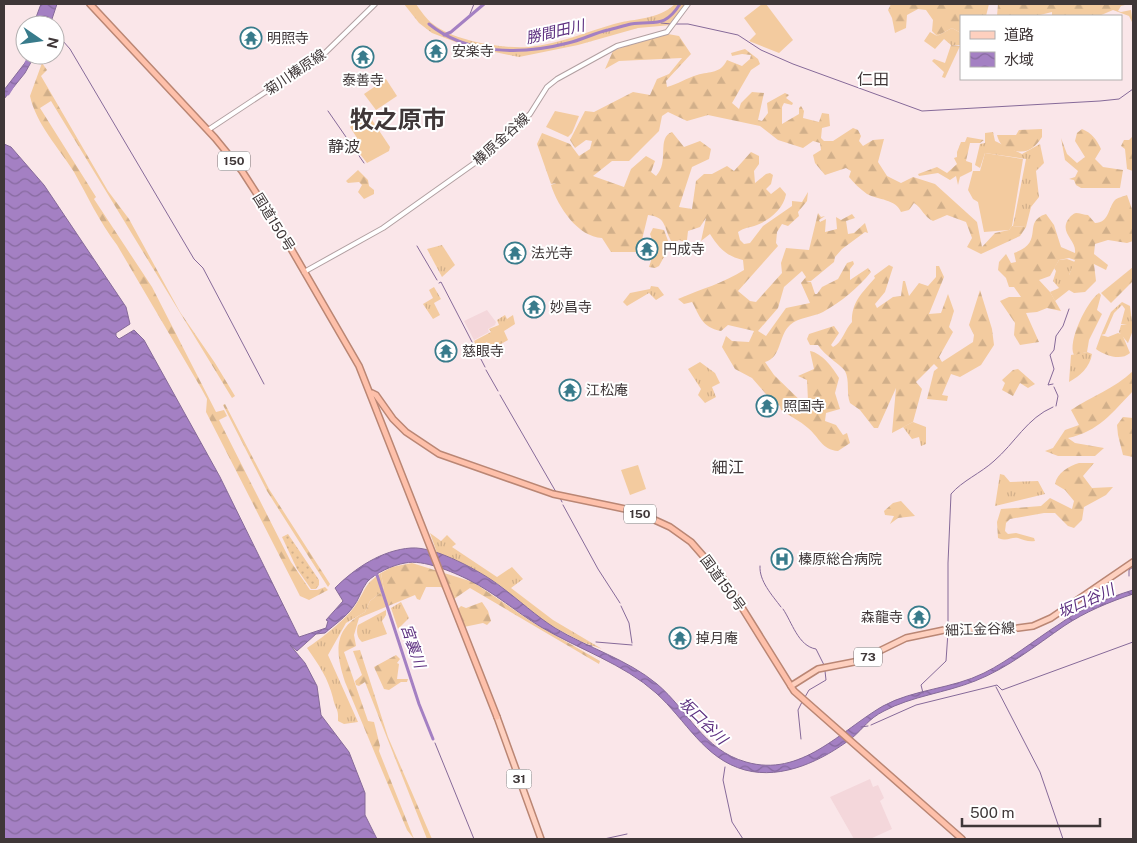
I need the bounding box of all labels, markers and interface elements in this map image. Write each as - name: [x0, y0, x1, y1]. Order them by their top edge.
- north arrow: [15, 15, 65, 65]
- legend: [960, 15, 1122, 80]
- water label: 勝間田川: [524, 16, 588, 47]
- temple icon: 明照寺: [239, 26, 263, 50]
- text: 道路: [1004, 26, 1034, 43]
- place label: 明照寺: [267, 30, 309, 46]
- text: N: [44, 36, 62, 50]
- temple icon: 安楽寺: [424, 39, 448, 63]
- place label: 安楽寺: [452, 43, 494, 59]
- temple icon: 泰善寺: [351, 45, 375, 69]
- street label: 菊川榛原線: [262, 46, 328, 98]
- text: 水域: [1004, 51, 1034, 68]
- district label: 仁田: [857, 70, 889, 89]
- place label: 泰善寺: [342, 72, 384, 88]
- district label: 牧之原市: [350, 105, 446, 133]
- street label: 榛原金谷線: [470, 110, 532, 168]
- district label: 静波: [328, 137, 360, 156]
- road number: 150: [218, 152, 250, 170]
- street label: 国道150号: [250, 190, 298, 254]
- temple icon: 円成寺: [635, 237, 659, 261]
- temple icon: 法光寺: [503, 241, 527, 265]
- place label: 円成寺: [663, 241, 705, 257]
- place label: 法光寺: [531, 245, 573, 261]
- temple icon: 妙昌寺: [522, 295, 546, 319]
- place label: 妙昌寺: [550, 299, 592, 315]
- temple icon: 慈眼寺: [434, 339, 458, 363]
- place label: 慈眼寺: [462, 343, 504, 359]
- temple icon: 江松庵: [558, 378, 582, 402]
- place label: 江松庵: [586, 382, 628, 398]
- temple icon: 照国寺: [755, 394, 779, 418]
- place label: 照国寺: [783, 398, 825, 414]
- district label: 細江: [712, 458, 744, 477]
- road number: 150: [624, 504, 656, 524]
- hospital icon: 榛原総合病院: [770, 547, 794, 571]
- place label: 榛原総合病院: [798, 551, 882, 567]
- street label: 国道150号: [697, 552, 749, 614]
- water label: 坂口谷川: [1055, 580, 1118, 621]
- temple icon: 森龍寺: [907, 605, 931, 629]
- place label: 森龍寺: [861, 609, 903, 625]
- street label: 細江金谷線: [945, 620, 1015, 638]
- water label: 宮裏川: [398, 622, 429, 672]
- temple icon: 掉月庵: [668, 626, 692, 650]
- place label: 掉月庵: [696, 630, 738, 646]
- road number: 73: [854, 648, 882, 666]
- water label: 坂口谷川: [676, 694, 732, 749]
- road number: 31: [506, 770, 532, 789]
- scale bar: [962, 796, 1100, 828]
- text: 500 m: [970, 804, 1015, 821]

